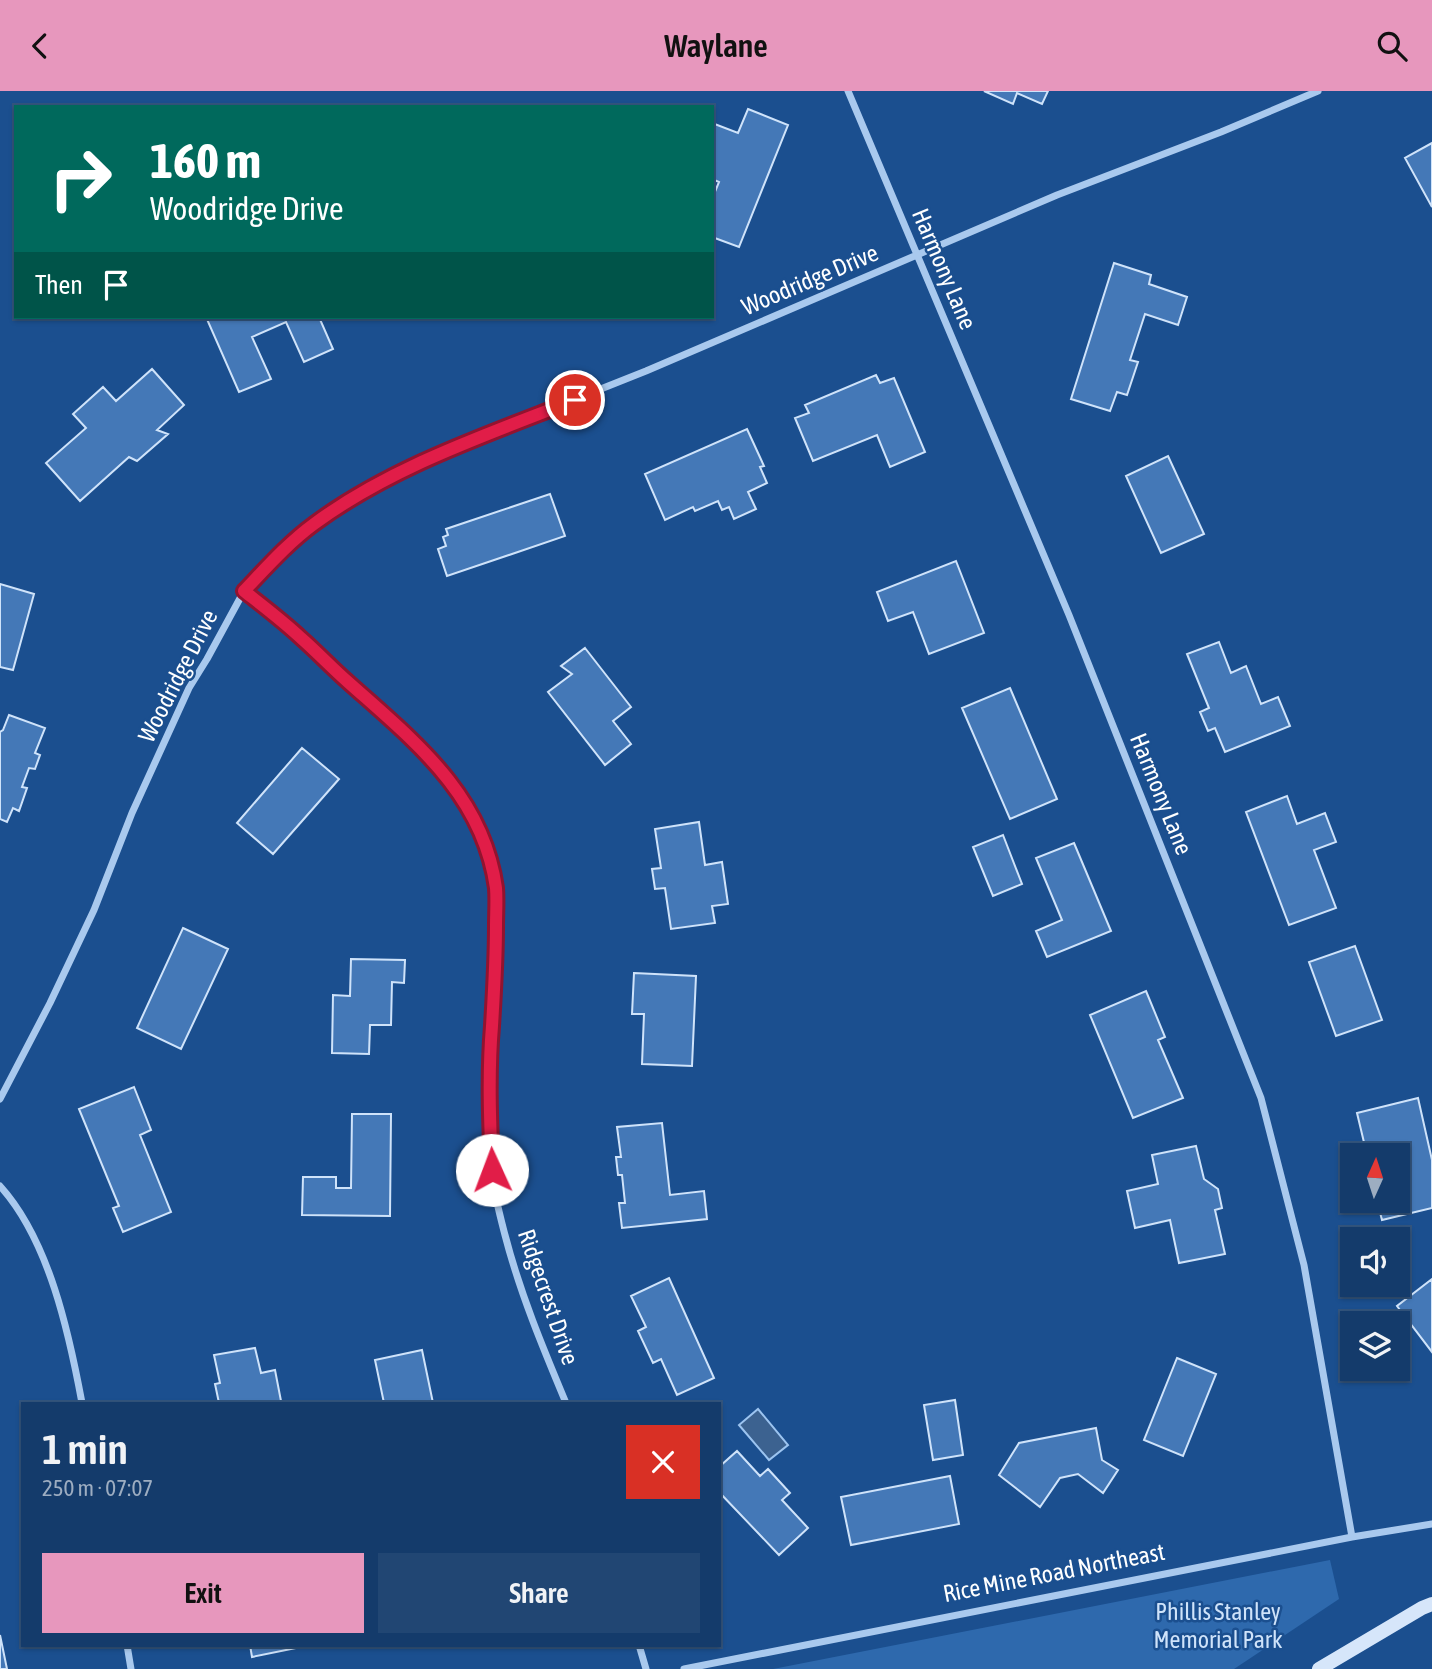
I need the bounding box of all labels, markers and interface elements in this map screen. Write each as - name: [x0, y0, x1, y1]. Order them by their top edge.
- icon: back: [21, 27, 59, 65]
- text: Waylane: [664, 27, 768, 64]
- icon: search: [1373, 27, 1411, 65]
- text: 160 m: [150, 132, 261, 188]
- icon: right: [35, 133, 126, 224]
- text: Woodridge Drive: [150, 190, 344, 227]
- street label: Harmony Lane: [907, 204, 982, 333]
- street label: Woodridge Drive: [738, 239, 882, 320]
- icon: arrive: [97, 266, 135, 304]
- text: Then: [35, 270, 83, 300]
- pin: [545, 370, 605, 430]
- icon: arrive: [556, 381, 594, 419]
- street label: Woodridge Drive: [133, 605, 223, 747]
- street label: Harmony Lane: [1125, 729, 1198, 858]
- position arrow: [455, 1133, 529, 1207]
- north arrow: [1340, 1143, 1410, 1213]
- map controls: [1340, 1143, 1410, 1381]
- street label: Ridgecrest Drive: [513, 1225, 584, 1368]
- button: sound: [1340, 1227, 1410, 1297]
- button: layers: [1340, 1311, 1410, 1381]
- text: 1 min: [42, 1425, 128, 1473]
- button: close: [626, 1425, 700, 1499]
- text: 250 m · 07:07: [42, 1475, 153, 1501]
- street label: Rice Mine Road Northeast: [941, 1538, 1167, 1607]
- button: Exit: [42, 1553, 364, 1633]
- button: Share: [378, 1553, 700, 1633]
- park label: Phillis Stanley Memorial Park: [1153, 1598, 1283, 1653]

